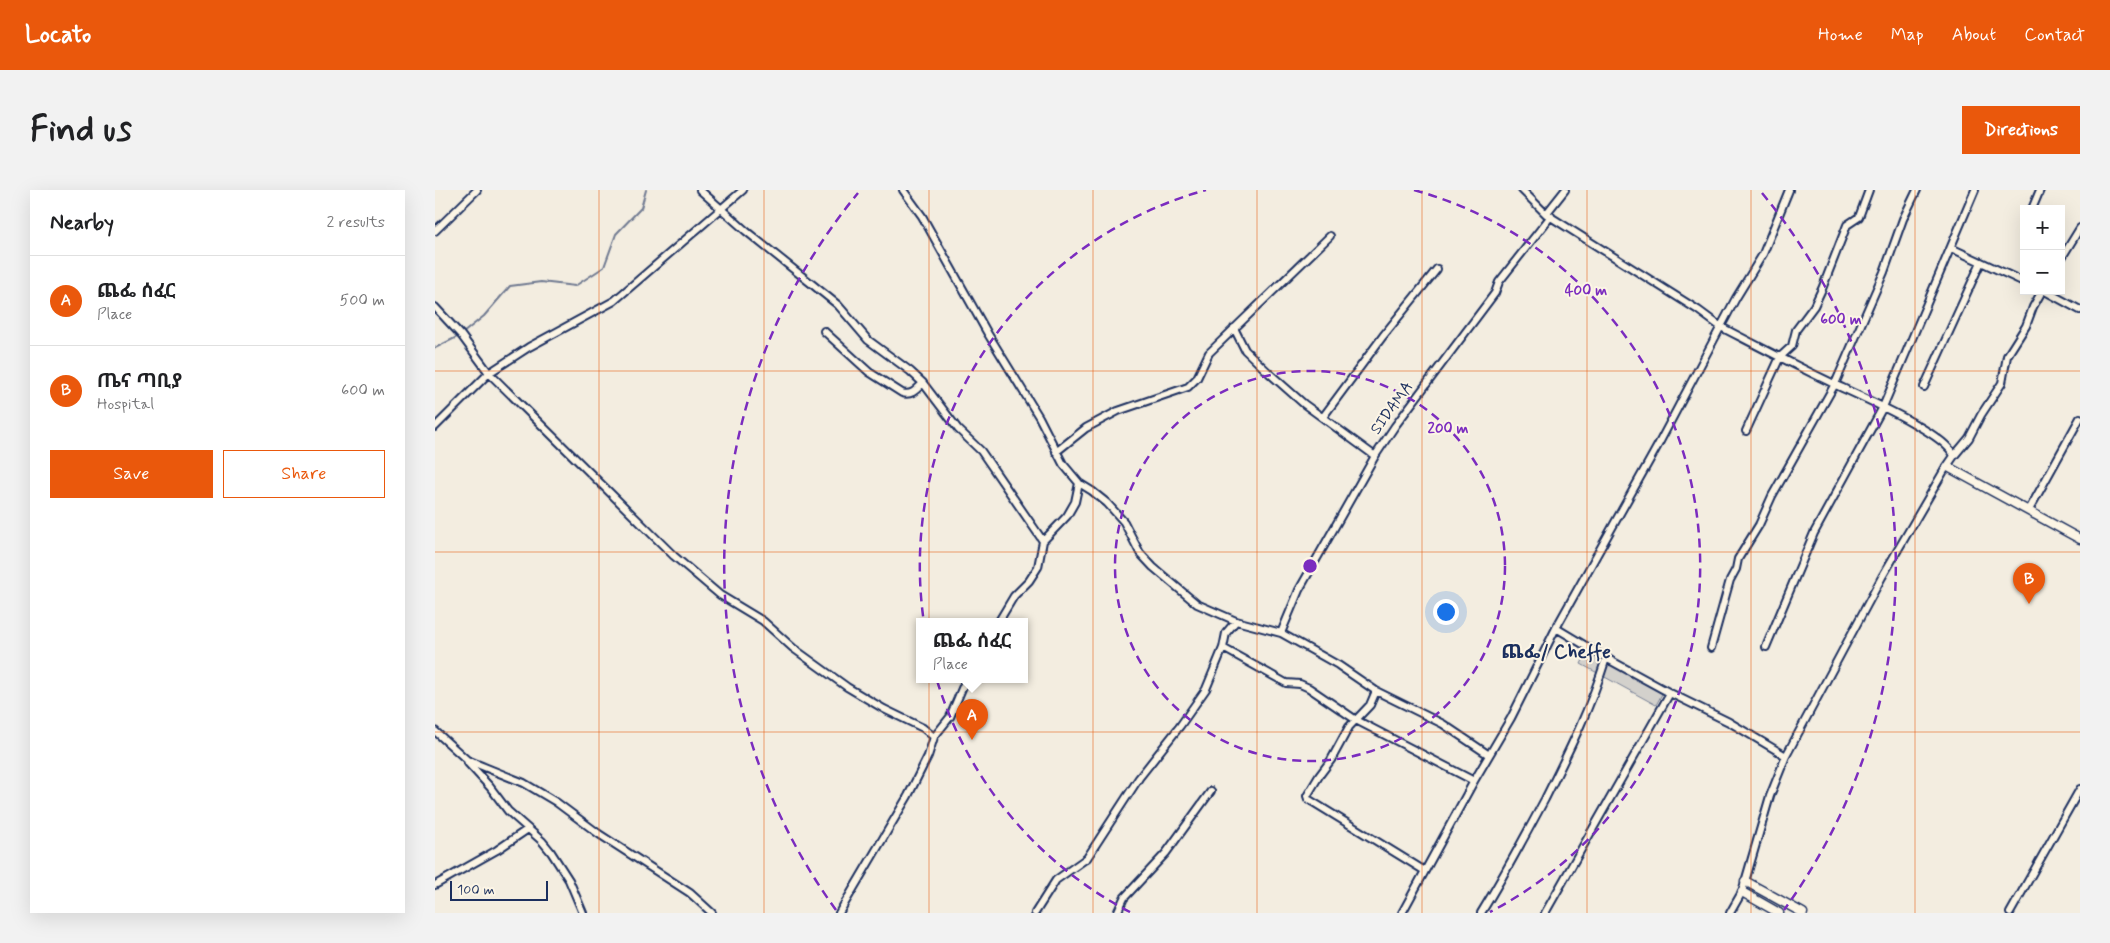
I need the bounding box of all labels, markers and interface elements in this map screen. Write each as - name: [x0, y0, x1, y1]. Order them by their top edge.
- text: Locato: [25, 20, 91, 51]
- text: Home: [1818, 23, 1863, 47]
- text: Map: [1891, 23, 1924, 47]
- text: About: [1952, 23, 1996, 47]
- text: Contact: [2024, 23, 2085, 47]
- button: Directions: [1962, 106, 2080, 154]
- text: Find us: [30, 107, 132, 153]
- map controls: [2020, 205, 2065, 295]
- button: +: [2020, 205, 2065, 250]
- text: Nearby: [50, 209, 114, 237]
- text: 2 results: [327, 212, 385, 233]
- button: −: [2020, 250, 2065, 295]
- text: ጨፌ ሰፈር: [97, 279, 175, 304]
- text: 400 m: [1565, 281, 1607, 301]
- text: A: [61, 290, 71, 311]
- text: 500 m: [340, 290, 385, 311]
- text: Place: [97, 304, 132, 325]
- text: 600 m: [1820, 310, 1862, 330]
- text: ጤና ጣቢያ: [97, 369, 182, 394]
- street label: SIDAMA: [1366, 377, 1418, 439]
- text: B: [61, 380, 71, 401]
- text: 600 m: [341, 380, 385, 401]
- text: Hospital: [97, 394, 154, 415]
- text: 200 m: [1428, 419, 1469, 439]
- button: Save: [50, 450, 213, 498]
- button: Share: [223, 450, 385, 498]
- centre of rings: [1301, 557, 1319, 575]
- pin: B: [2013, 563, 2045, 604]
- your location: [1433, 599, 1459, 625]
- popup: [916, 618, 1028, 683]
- text: ጨፌ ሰፈር: [933, 629, 1011, 654]
- district label: ጨፌ/ Cheffe: [1501, 640, 1611, 665]
- text: Place: [933, 654, 968, 675]
- pin: A: [956, 699, 988, 740]
- scale bar: [450, 878, 547, 901]
- text: 100 m: [457, 881, 495, 899]

